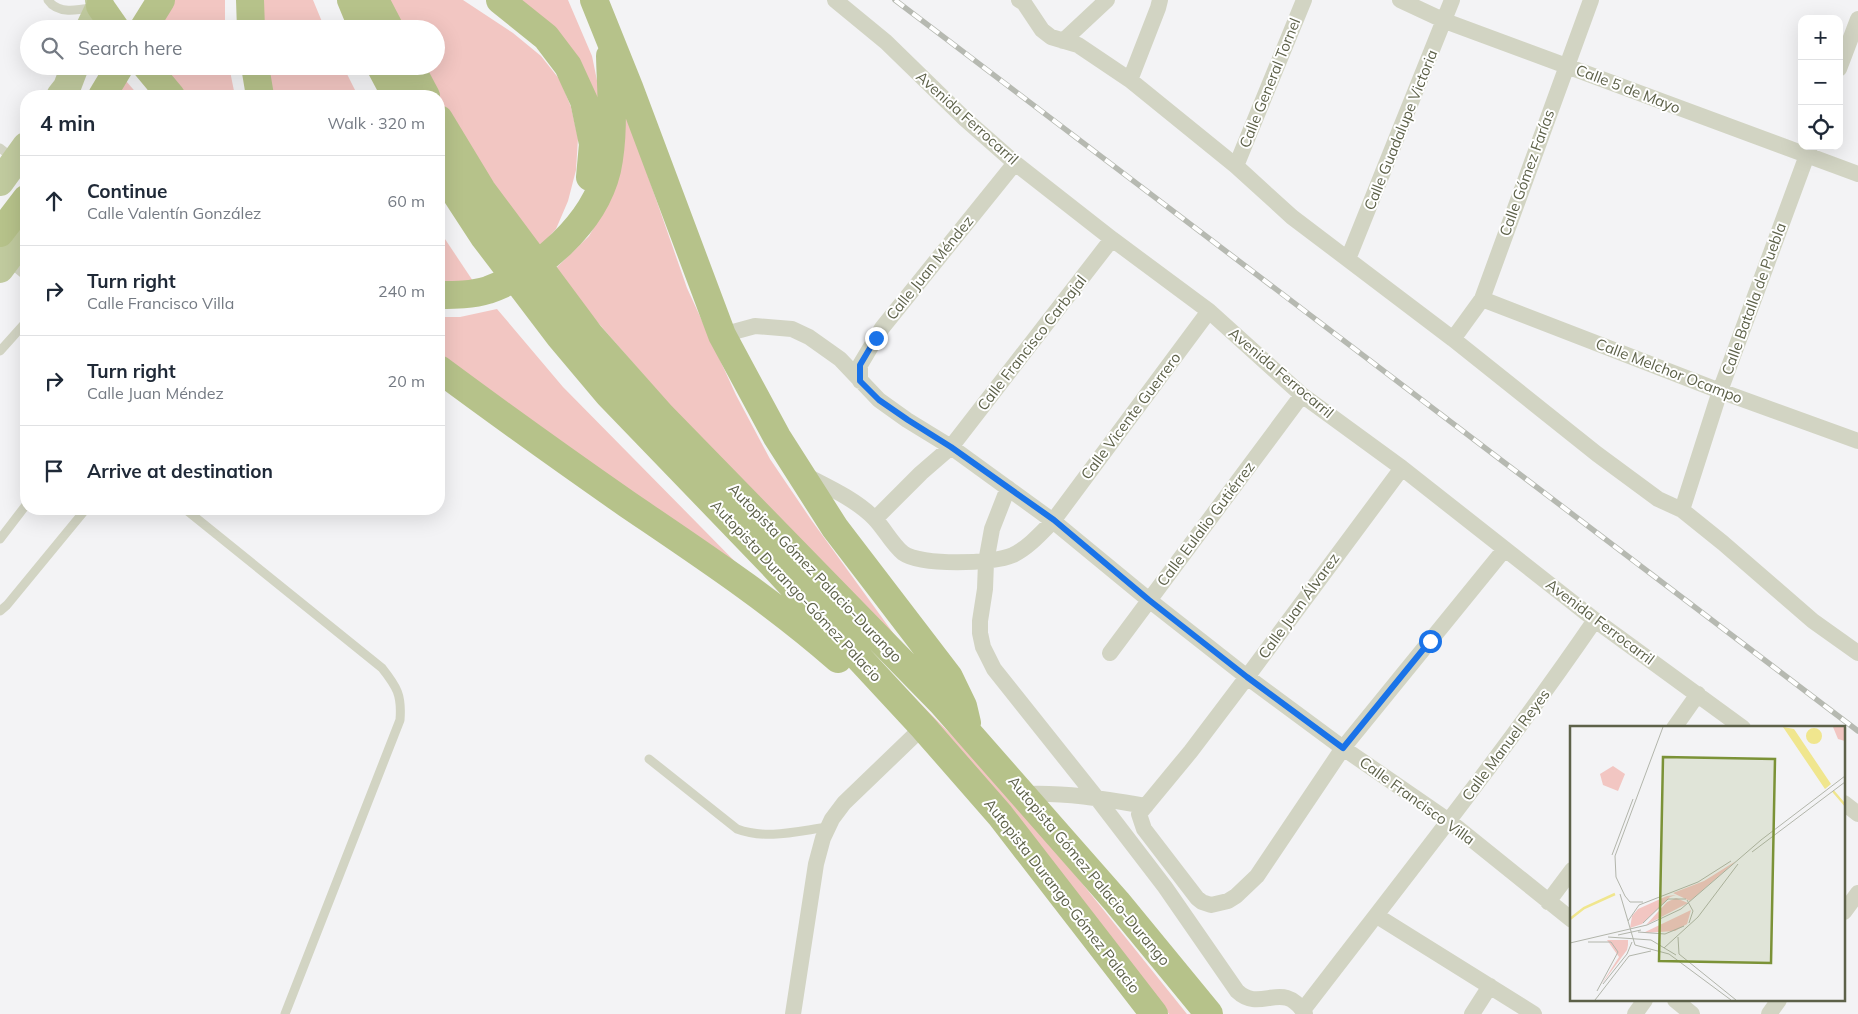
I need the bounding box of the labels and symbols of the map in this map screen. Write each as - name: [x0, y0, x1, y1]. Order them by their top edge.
- street label: Calle General Tornel: [1235, 15, 1304, 151]
- street label: Calle Guadalupe Victoria: [1360, 47, 1441, 213]
- street label: Calle 5 de Mayo: [1573, 60, 1683, 117]
- street label: Avenida Ferrocarril: [912, 67, 1022, 169]
- street label: Calle Gómez Farías: [1495, 107, 1558, 239]
- street label: Calle Juan Méndez: [882, 212, 977, 324]
- street label: Calle Batalla de Puebla: [1717, 220, 1790, 378]
- street label: Calle Francisco Carbajal: [973, 271, 1090, 414]
- street label: Avenida Ferrocarril: [1225, 323, 1338, 422]
- route end: [865, 327, 888, 350]
- street label: Calle Melchor Ocampo: [1593, 334, 1745, 407]
- street label: Calle Vicente Guerrero: [1077, 348, 1185, 483]
- street label: Calle Eulalio Gutiérrez: [1153, 457, 1259, 590]
- street label: Autopista Gómez Palacio-Durango: [725, 479, 906, 666]
- street label: Autopista Durango-Gómez Palacio: [707, 496, 886, 686]
- street label: Calle Juan Álvarez: [1254, 549, 1343, 662]
- street label: Avenida Ferrocarril: [1542, 575, 1658, 669]
- route start: [1419, 630, 1442, 653]
- street label: Calle Manuel Reyes: [1457, 685, 1554, 804]
- inset map: [1570, 726, 1846, 1002]
- street label: Calle Francisco Villa: [1356, 752, 1479, 849]
- street label: Autopista Gómez Palacio-Durango: [1004, 772, 1174, 969]
- street label: Autopista Durango-Gómez Palacio: [980, 795, 1144, 997]

